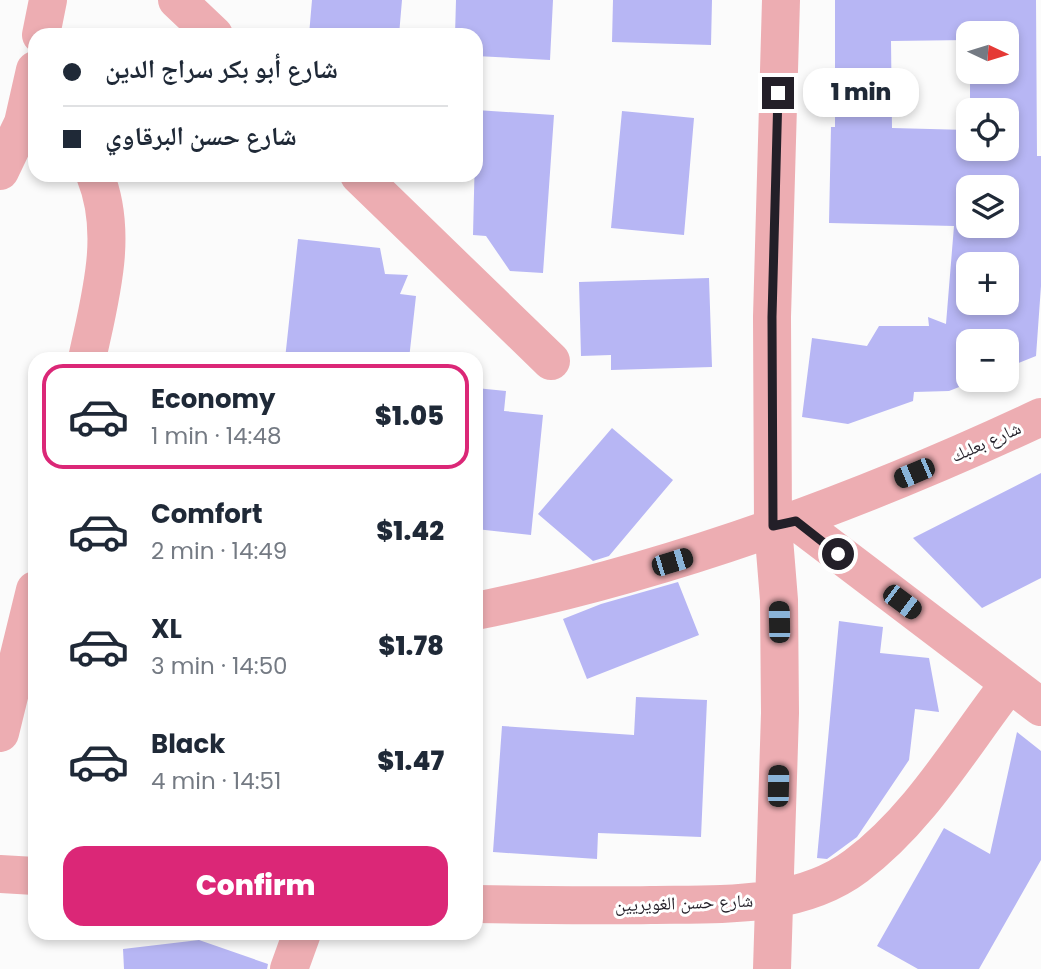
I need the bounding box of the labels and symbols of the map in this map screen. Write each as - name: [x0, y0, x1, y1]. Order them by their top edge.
- north arrow: [956, 21, 1018, 84]
- callout: 1 min: [802, 68, 918, 118]
- route end: [762, 77, 794, 109]
- street label: شارع بعلبك: [947, 415, 1025, 468]
- car: [891, 455, 938, 491]
- route start: [822, 538, 854, 570]
- car: [649, 546, 696, 578]
- car: [879, 581, 926, 623]
- car: [769, 601, 790, 643]
- car: [768, 765, 789, 807]
- street label: شارع حسن الغويريين: [614, 888, 754, 917]

